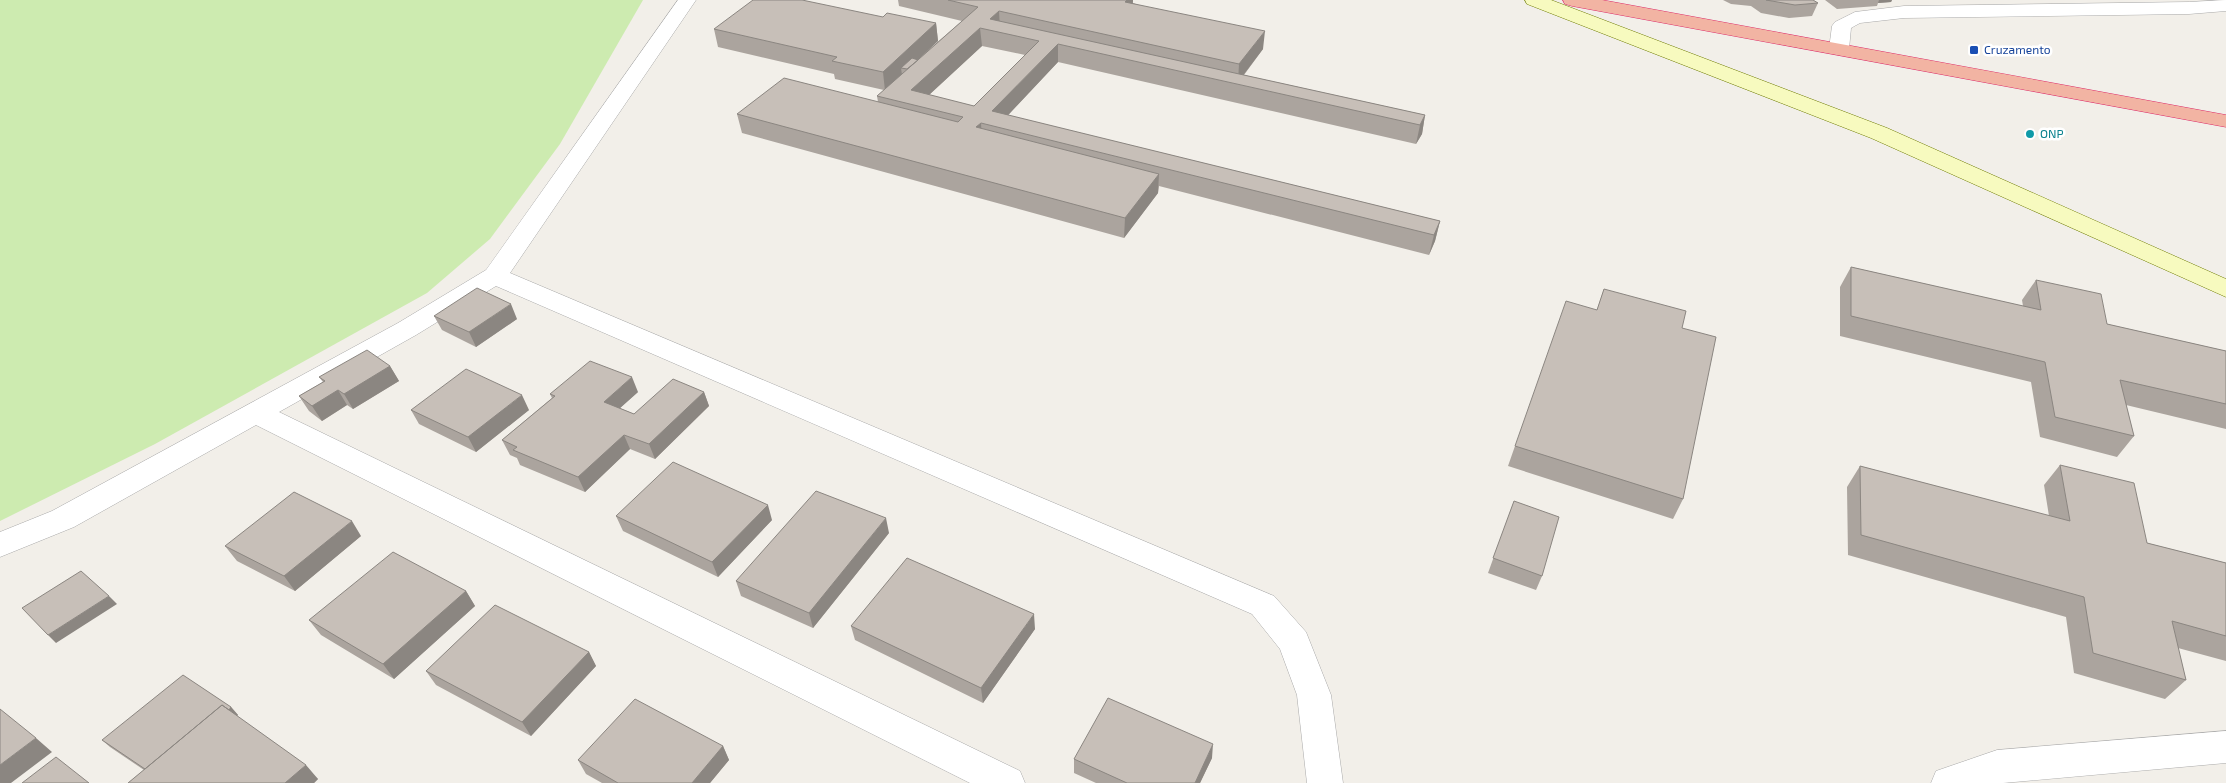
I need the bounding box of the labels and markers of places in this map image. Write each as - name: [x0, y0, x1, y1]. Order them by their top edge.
- place label: Cruzamento: [1984, 42, 2051, 56]
- marker: Cruzamento: [1968, 44, 1980, 56]
- place label: ONP: [2040, 126, 2064, 140]
- marker: ONP: [2024, 128, 2036, 140]

